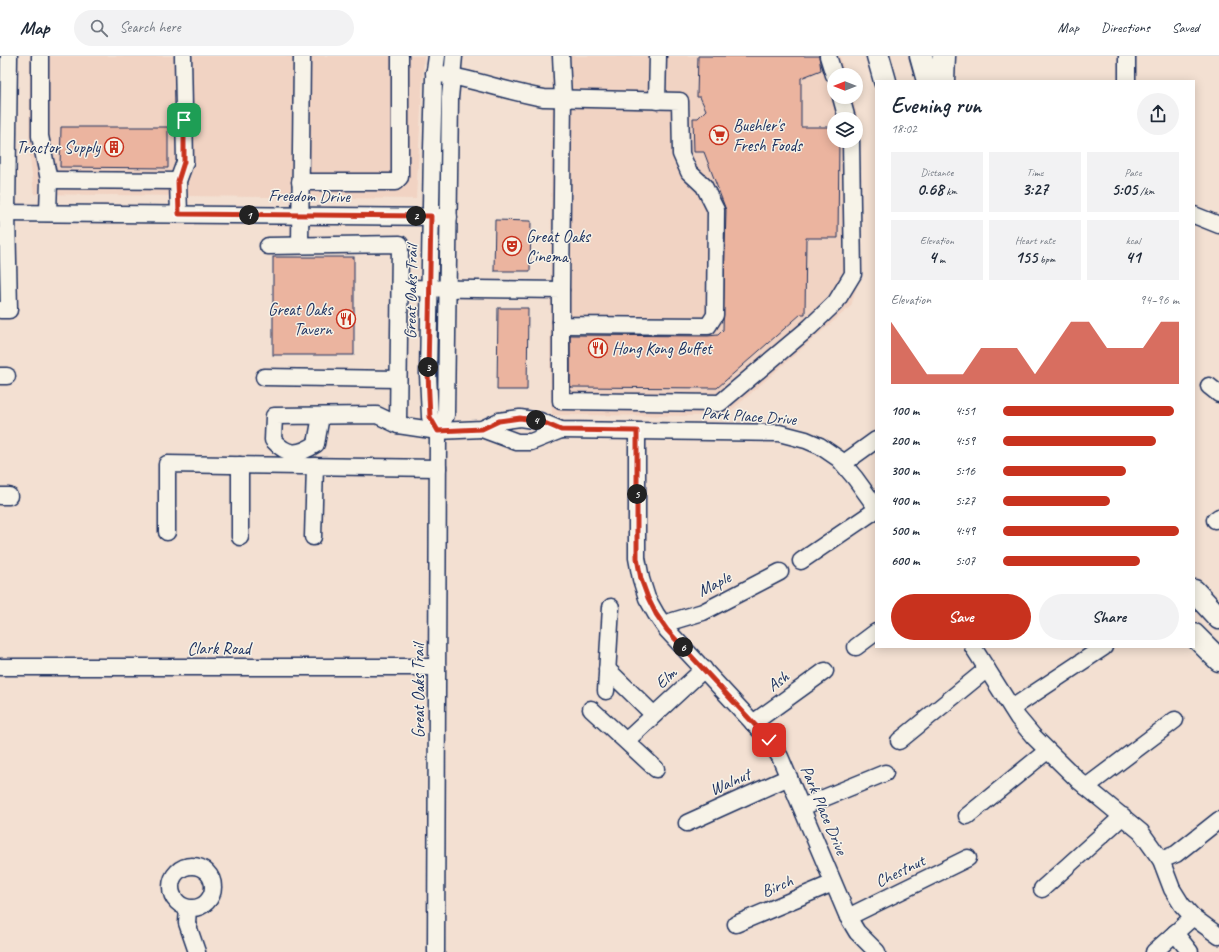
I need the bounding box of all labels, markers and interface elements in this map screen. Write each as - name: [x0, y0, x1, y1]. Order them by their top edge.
- search box: [74, 10, 354, 46]
- text: Map: [20, 16, 50, 40]
- icon: search: [88, 17, 110, 39]
- text: Search here: [120, 18, 181, 37]
- text: Map: [1058, 19, 1079, 36]
- text: Directions: [1101, 19, 1150, 36]
- text: Saved: [1172, 19, 1199, 36]
- north arrow: [827, 68, 863, 104]
- map controls: [827, 68, 863, 148]
- text: Evening run: [891, 92, 981, 120]
- button: share: [1137, 93, 1179, 135]
- pin: [167, 103, 201, 137]
- icon: arrive: [173, 109, 195, 131]
- button: layers: [827, 112, 863, 148]
- place label: Buehler's Fresh Foods: [733, 115, 803, 156]
- text: 18:02: [891, 121, 917, 137]
- supermarket icon: Buehler's Fresh Foods: [708, 124, 730, 146]
- building icon: Tractor Supply: [103, 136, 125, 158]
- place label: Tractor Supply: [16, 137, 101, 158]
- text: Distance: [921, 165, 953, 179]
- text: Time: [1027, 165, 1043, 179]
- text: Pace: [1125, 165, 1141, 179]
- text: 0.68: [917, 179, 944, 200]
- text: 3:27: [1022, 179, 1048, 200]
- text: 5:05: [1112, 179, 1137, 200]
- text: km: [944, 184, 957, 198]
- text: /km: [1137, 184, 1154, 198]
- street label: Freedom Drive: [268, 185, 351, 207]
- pin: 1: [239, 205, 259, 225]
- pin: 2: [406, 206, 426, 226]
- text: 1: [247, 208, 251, 222]
- text: 2: [414, 209, 418, 223]
- place label: Great Oaks Cinema: [526, 226, 592, 267]
- text: Elevation: [920, 233, 954, 247]
- text: Heart rate: [1015, 233, 1055, 247]
- text: kcal: [1126, 233, 1140, 247]
- theatre icon: Great Oaks Cinema: [501, 235, 523, 257]
- street label: Great Oaks Trail: [400, 241, 422, 339]
- text: 4: [929, 247, 936, 268]
- text: 155: [1015, 247, 1037, 268]
- text: 41: [1125, 247, 1141, 268]
- text: m: [936, 252, 945, 266]
- text: bpm: [1037, 252, 1055, 266]
- text: Elevation: [891, 292, 931, 308]
- text: 94–96 m: [1139, 292, 1179, 308]
- place label: Great Oaks Tavern: [268, 299, 334, 340]
- restaurant icon: Great Oaks Tavern: [335, 308, 357, 330]
- restaurant icon: Hong Kong Buffet: [587, 337, 609, 359]
- place label: Hong Kong Buffet: [612, 338, 714, 359]
- pin: 3: [418, 357, 438, 377]
- text: 3: [426, 360, 430, 374]
- street label: Park Place Drive: [701, 402, 798, 430]
- text: 100 m: [891, 403, 919, 419]
- text: 4:51: [955, 403, 975, 419]
- pin: 4: [526, 410, 546, 430]
- text: 4: [534, 413, 538, 427]
- text: 200 m: [891, 433, 919, 449]
- text: 4:59: [955, 433, 975, 449]
- text: 300 m: [891, 463, 919, 479]
- text: 5:16: [955, 463, 975, 479]
- pin: 5: [627, 484, 647, 504]
- text: 5: [635, 487, 639, 501]
- text: 400 m: [891, 493, 919, 509]
- text: 5:27: [955, 493, 975, 509]
- text: 500 m: [891, 523, 919, 539]
- text: 4:49: [955, 523, 975, 539]
- text: 600 m: [891, 553, 919, 569]
- text: 5:07: [955, 553, 975, 569]
- street label: Maple: [694, 566, 735, 601]
- button: Save: [891, 594, 1031, 640]
- button: Share: [1039, 594, 1179, 640]
- pin: 6: [673, 637, 693, 657]
- street label: Clark Road: [188, 638, 253, 659]
- text: 6: [680, 640, 686, 654]
- street label: Great Oaks Trail: [408, 641, 429, 738]
- street label: Elm: [651, 662, 682, 693]
- street label: Ash: [763, 665, 794, 696]
- pin: [752, 723, 786, 757]
- icon: check: [758, 729, 780, 751]
- street label: Park Place Drive: [796, 762, 853, 859]
- street label: Walnut: [706, 763, 756, 800]
- street label: Chestnut: [872, 849, 930, 892]
- street label: Birch: [758, 870, 796, 902]

